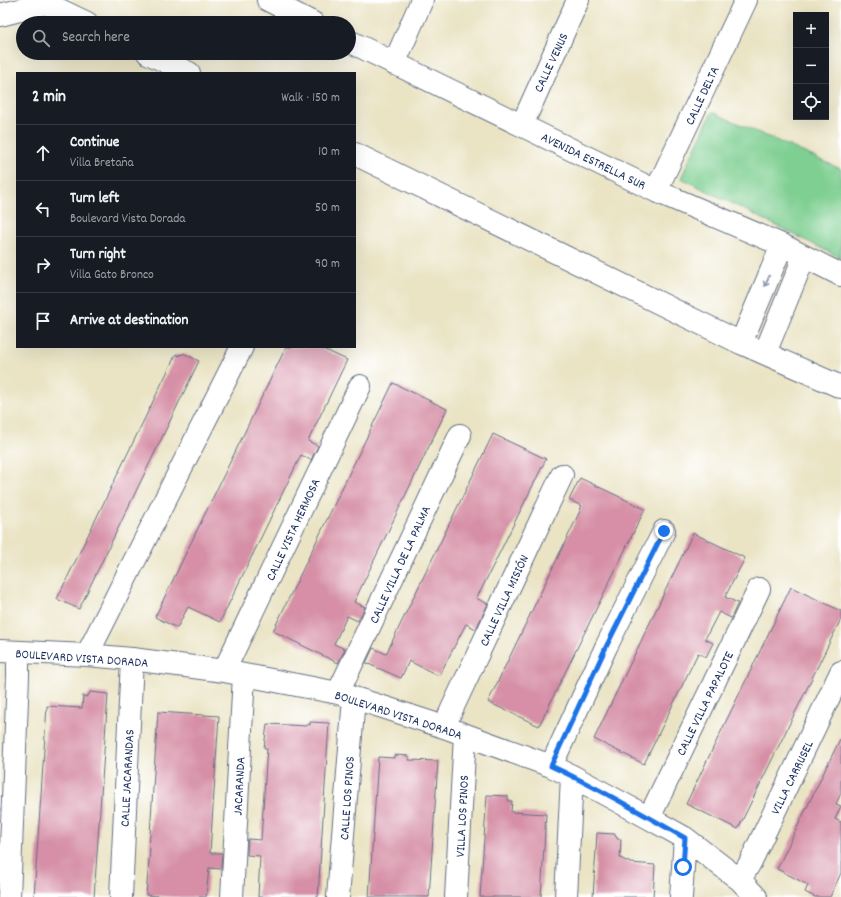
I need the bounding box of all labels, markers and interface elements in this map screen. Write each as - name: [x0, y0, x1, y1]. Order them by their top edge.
- map controls: [793, 12, 829, 120]
- button: +: [793, 12, 829, 48]
- search box: [16, 16, 356, 60]
- icon: search: [30, 27, 52, 49]
- text: Search here: [62, 27, 130, 49]
- street label: CALLE VENUS: [530, 30, 574, 96]
- button: −: [793, 48, 829, 84]
- street label: CALLE DELTA: [681, 63, 725, 129]
- button: locate: [793, 84, 829, 120]
- text: 2 min: [32, 86, 66, 110]
- text: Walk · 150 m: [281, 89, 340, 108]
- street label: AVENIDA ESTRELLA SUR: [537, 129, 649, 196]
- text: Continue: [70, 132, 119, 154]
- icon: ahead: [32, 142, 54, 164]
- text: 10 m: [318, 143, 340, 162]
- text: Villa Bretaña: [70, 154, 134, 173]
- text: Turn left: [70, 188, 119, 210]
- icon: left: [32, 198, 54, 220]
- text: 50 m: [315, 199, 340, 218]
- text: Boulevard Vista Dorada: [70, 210, 185, 229]
- text: Turn right: [70, 244, 126, 266]
- icon: right: [32, 254, 54, 276]
- text: 90 m: [315, 255, 340, 274]
- text: Villa Gato Bronco: [70, 266, 154, 285]
- one-way arrow: [762, 275, 770, 287]
- icon: arrive: [32, 310, 54, 332]
- text: Arrive at destination: [70, 310, 188, 332]
- street label: CALLE VISTA HERMOSA: [262, 476, 326, 584]
- street label: CALLE VILLA DE LA PALMA: [366, 503, 437, 627]
- route end: [655, 522, 673, 540]
- street label: CALLE VILLA MISIÓN: [476, 552, 535, 650]
- street label: BOULEVARD VISTA DORADA: [15, 645, 149, 674]
- street label: CALLE VILLA PAPALOTE: [673, 649, 740, 759]
- street label: BOULEVARD VISTA DORADA: [332, 687, 464, 746]
- street label: CALLE JACARANDAS: [116, 729, 141, 827]
- street label: VILLA CARRUSEL: [767, 737, 820, 818]
- street label: CALLE LOS PINOS: [336, 755, 361, 841]
- street label: JACARANDA: [229, 756, 252, 816]
- street label: VILLA LOS PINOS: [452, 774, 475, 858]
- route start: [674, 858, 692, 876]

